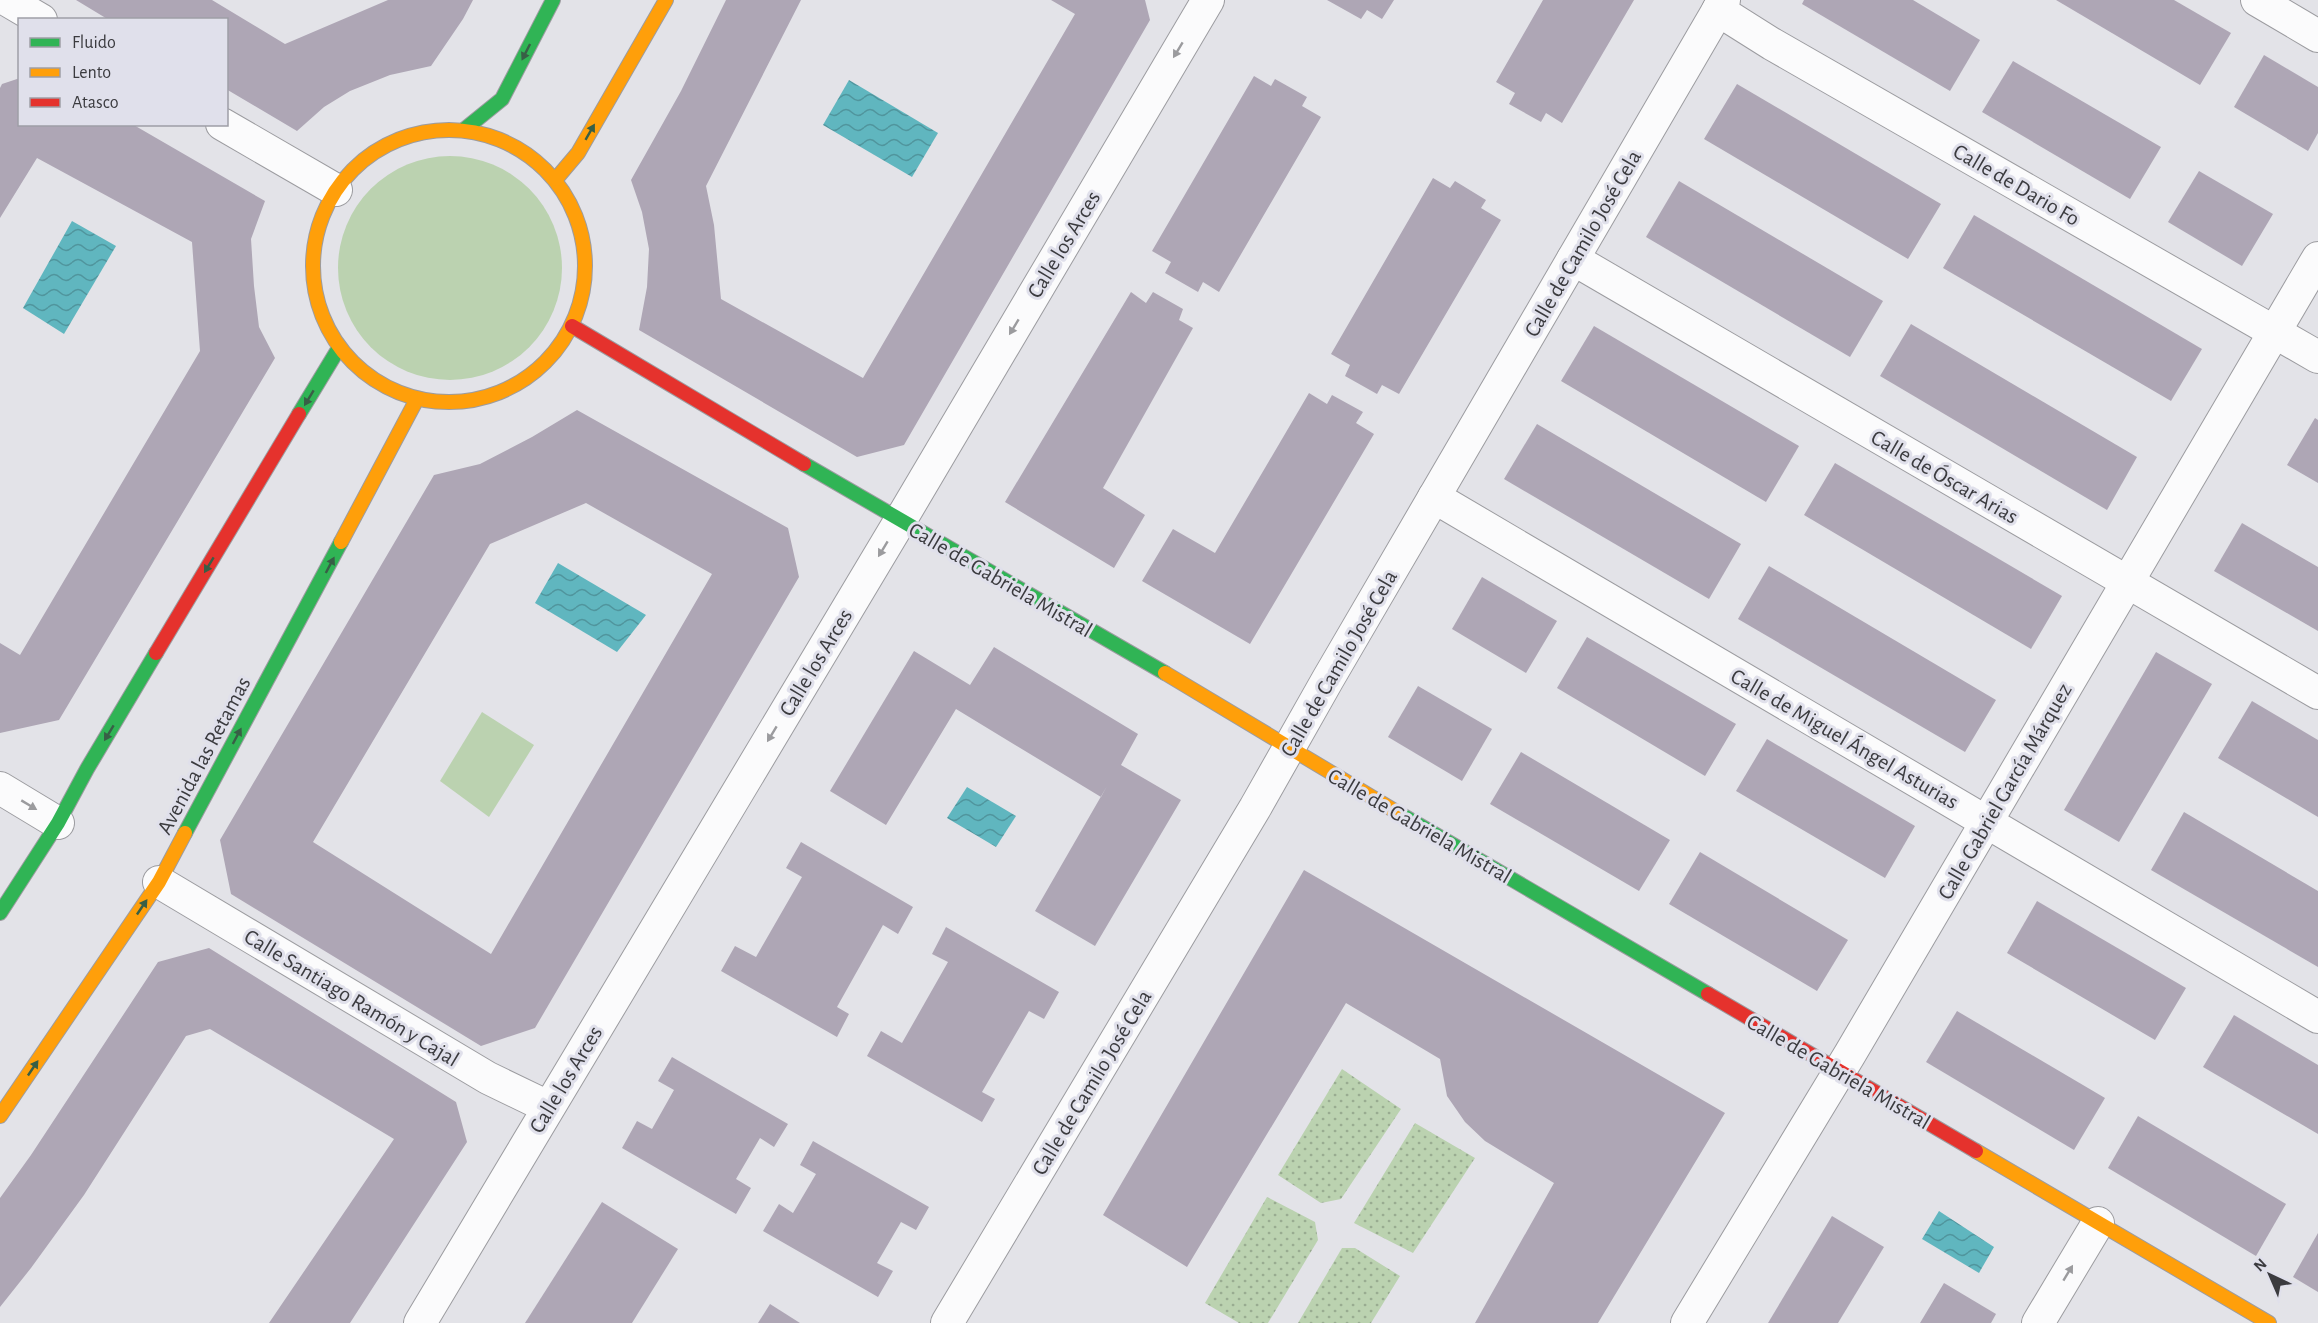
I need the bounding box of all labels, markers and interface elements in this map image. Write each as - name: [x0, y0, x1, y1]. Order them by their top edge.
- legend: [18, 18, 228, 126]
- text: Fluido: [72, 34, 116, 52]
- one-way arrow: [1172, 42, 1183, 58]
- one-way arrow: [521, 44, 531, 61]
- text: Lento: [72, 64, 111, 82]
- text: Atasco: [72, 94, 119, 112]
- one-way arrow: [585, 124, 596, 140]
- street label: Calle de Dario Fo: [1950, 140, 2083, 230]
- street label: Calle de Camilo José Cela: [1520, 146, 1645, 341]
- street label: Calle los Arces: [1023, 187, 1104, 302]
- one-way arrow: [1009, 319, 1020, 335]
- one-way arrow: [304, 390, 314, 407]
- street label: Calle de Óscar Arias: [1867, 425, 2022, 528]
- street label: Calle de Gabriela Mistral: [905, 518, 1096, 641]
- one-way arrow: [878, 541, 888, 558]
- one-way arrow: [325, 556, 335, 573]
- one-way arrow: [204, 557, 214, 574]
- street label: Calle de Camilo José Cela: [1276, 566, 1401, 761]
- street label: Calle los Arces: [775, 605, 856, 720]
- street label: Calle de Miguel Ángel Asturias: [1727, 664, 1962, 813]
- street label: Avenida las Retamas: [153, 673, 255, 838]
- street label: Calle Gabriel García Márquez: [1934, 680, 2076, 903]
- one-way arrow: [104, 725, 114, 742]
- one-way arrow: [767, 726, 777, 743]
- one-way arrow: [232, 728, 242, 745]
- street label: Calle de Gabriela Mistral: [1324, 764, 1515, 887]
- one-way arrow: [21, 800, 37, 811]
- one-way arrow: [136, 899, 148, 915]
- street label: Calle Santiago Ramón y Cajal: [240, 925, 463, 1071]
- street label: Calle de Camilo José Cela: [1028, 986, 1156, 1179]
- street label: Calle de Gabriela Mistral: [1743, 1010, 1934, 1133]
- street label: Calle los Arces: [525, 1022, 606, 1137]
- one-way arrow: [27, 1060, 38, 1076]
- north arrow: [2240, 1245, 2300, 1305]
- text: N: [2251, 1255, 2270, 1275]
- one-way arrow: [2063, 1265, 2074, 1281]

